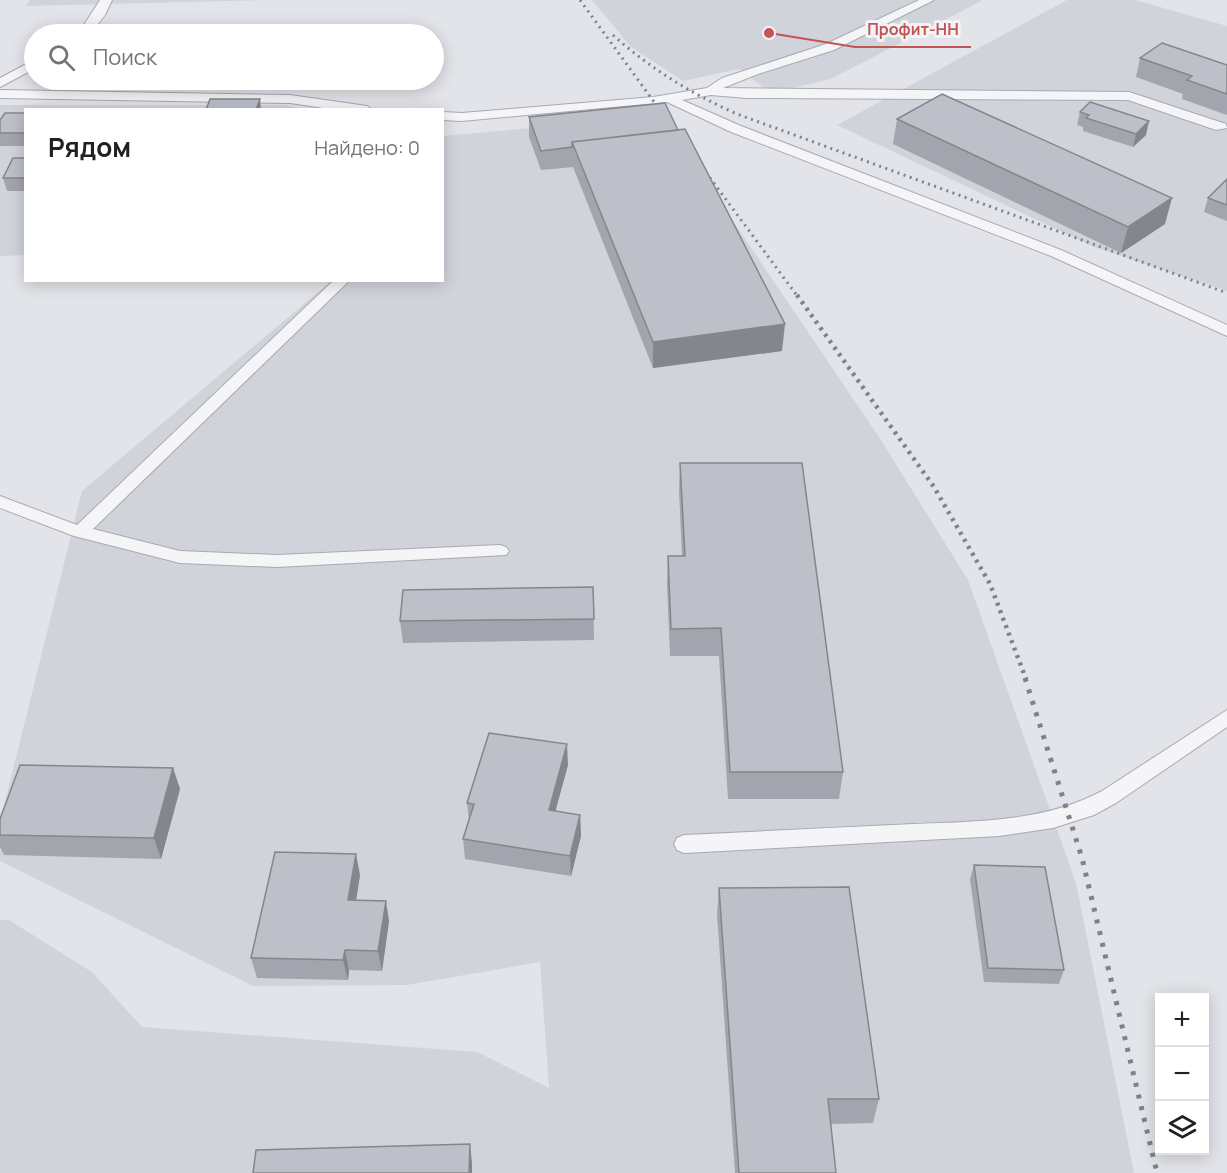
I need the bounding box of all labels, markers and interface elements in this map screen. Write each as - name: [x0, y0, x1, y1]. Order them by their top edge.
- callout: Профит-НН: [855, 13, 971, 47]
- text: Профит-НН: [867, 18, 959, 40]
- search box: [24, 24, 444, 90]
- icon: search: [45, 41, 78, 74]
- text: Поиск: [93, 42, 157, 72]
- text: Рядом: [48, 129, 131, 165]
- text: Найдено: 0: [314, 134, 420, 161]
- map controls: [1155, 993, 1209, 1155]
- button: +: [1155, 993, 1209, 1047]
- button: −: [1155, 1047, 1209, 1101]
- button: layers: [1155, 1101, 1209, 1155]

